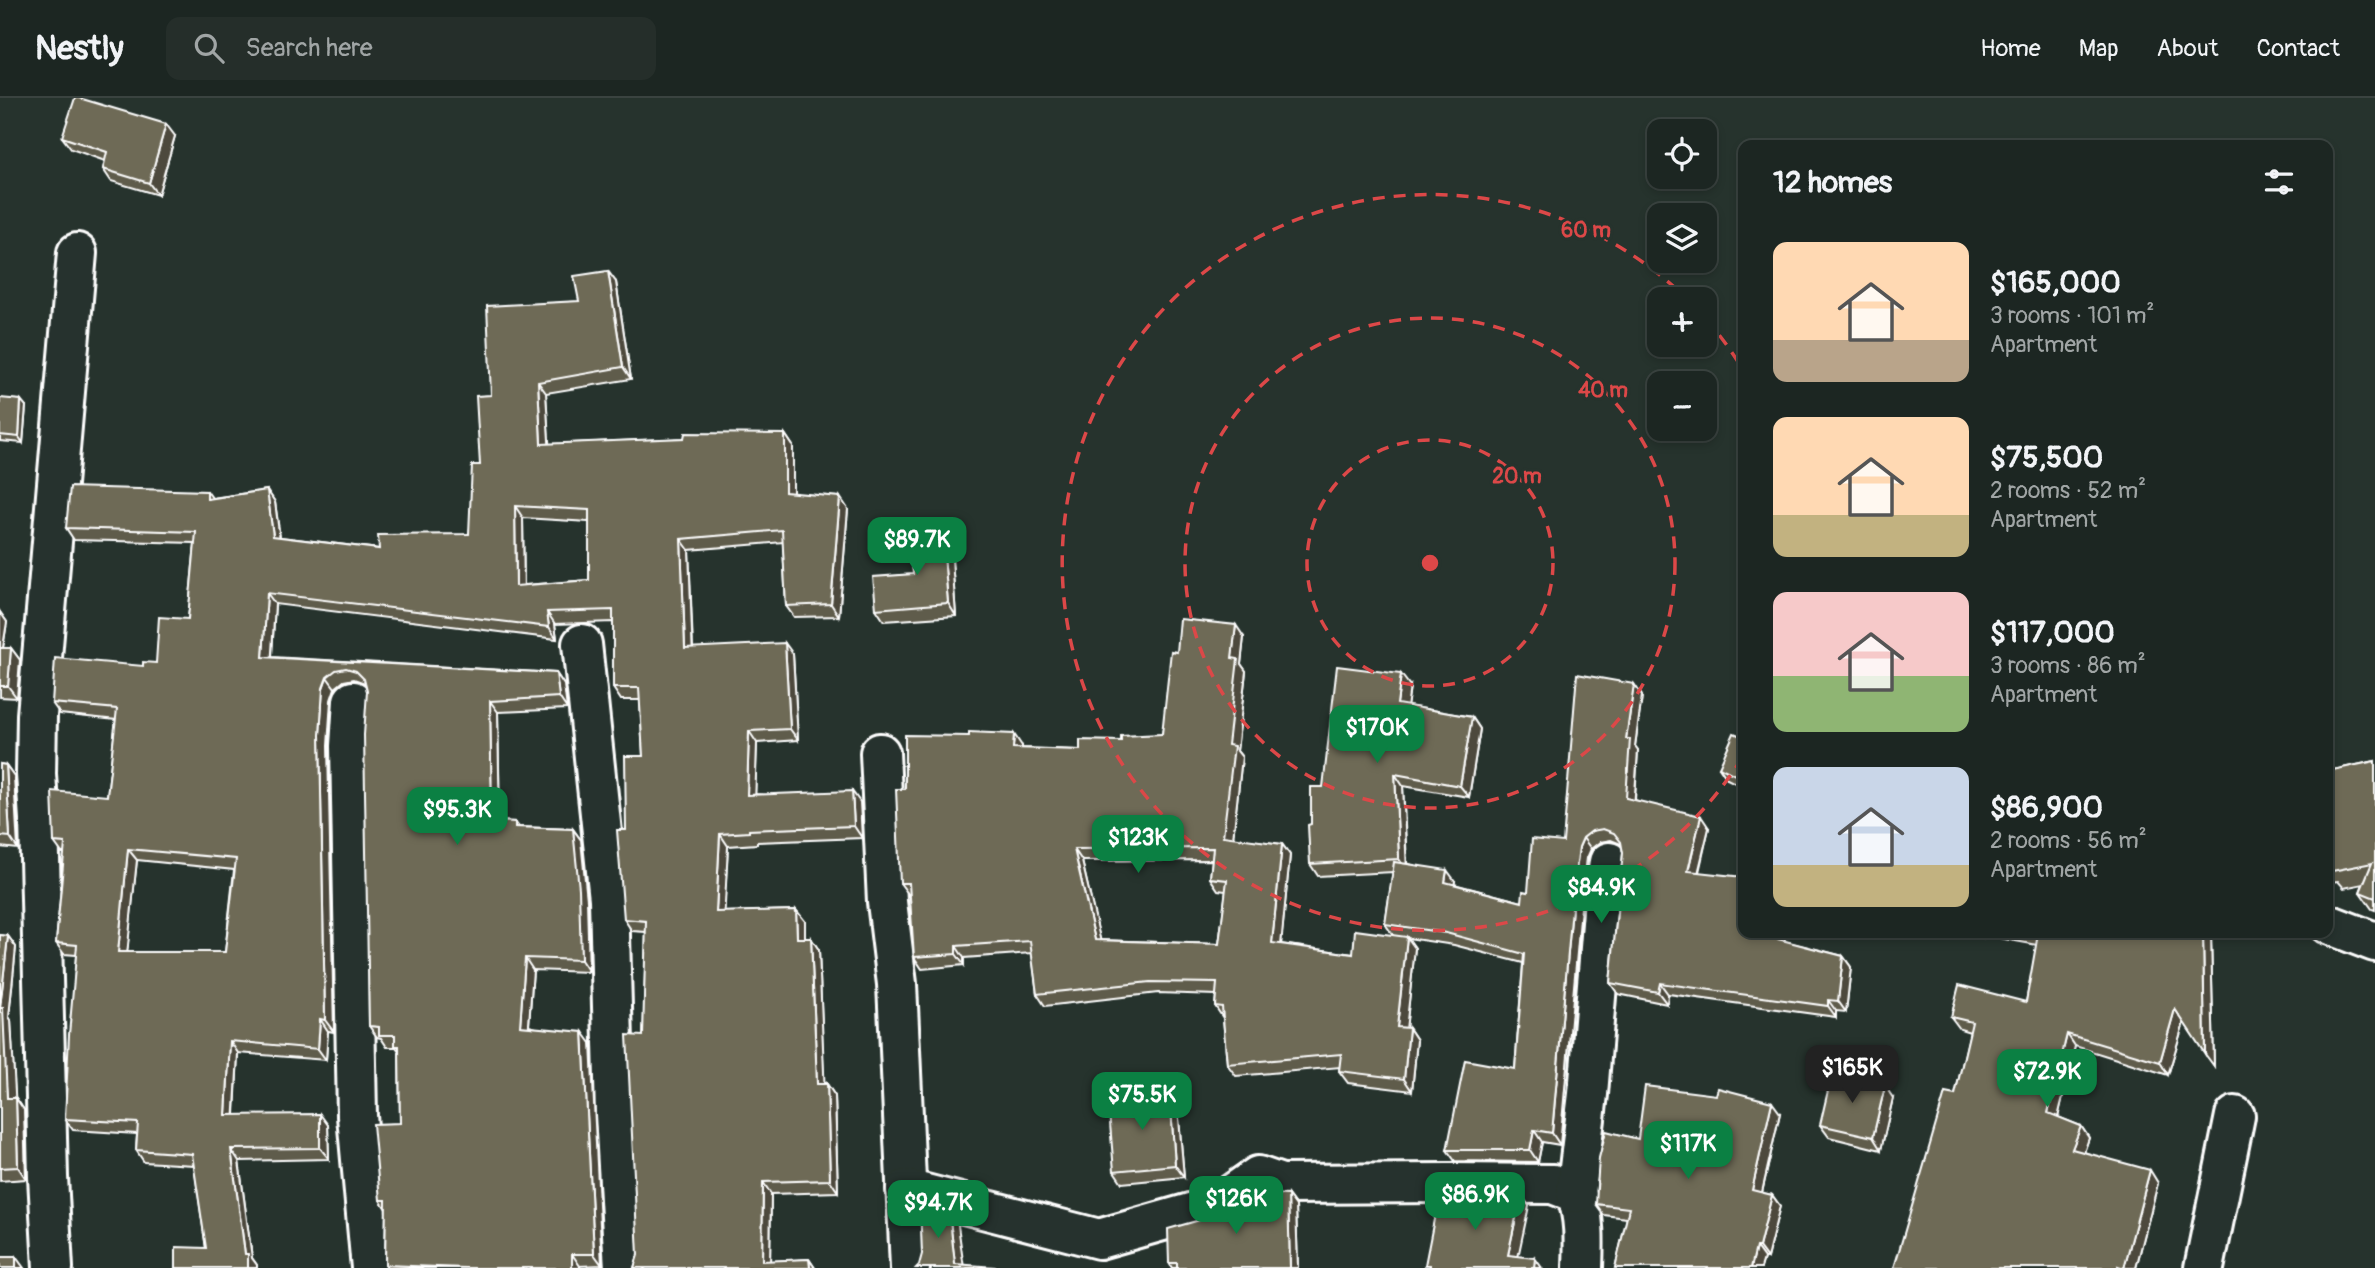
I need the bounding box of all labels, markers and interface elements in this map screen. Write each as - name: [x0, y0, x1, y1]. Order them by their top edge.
- search box: [166, 17, 656, 80]
- text: Nestly: [35, 28, 124, 69]
- icon: search: [190, 29, 228, 67]
- text: Search here: [246, 32, 373, 64]
- text: Home: [1980, 34, 2041, 63]
- text: Map: [2079, 34, 2119, 63]
- text: About: [2157, 34, 2219, 63]
- text: Contact: [2257, 34, 2340, 63]
- map controls: [1647, 119, 1717, 441]
- button: locate: [1647, 119, 1717, 189]
- icon: filters: [2260, 163, 2298, 201]
- text: 12 homes: [1773, 164, 1892, 201]
- button: layers: [1647, 203, 1717, 273]
- text: 60 m: [1561, 217, 1611, 244]
- text: $165,000: [1990, 264, 2121, 301]
- icon: home: [1829, 270, 1913, 354]
- button: +: [1647, 287, 1717, 357]
- text: 3 rooms · 101 m²: [1990, 301, 2154, 330]
- text: Apartment: [1990, 330, 2097, 359]
- button: −: [1647, 371, 1717, 441]
- text: 40 m: [1578, 377, 1628, 404]
- text: $75,500: [1990, 439, 2103, 476]
- icon: home: [1829, 445, 1913, 529]
- text: 20 m: [1492, 463, 1542, 490]
- text: 2 rooms · 52 m²: [1990, 476, 2146, 505]
- text: Apartment: [1990, 505, 2097, 534]
- pin: $89.7K: [860, 518, 974, 577]
- text: $89.7K: [884, 525, 950, 554]
- centre of rings: [1418, 551, 1442, 575]
- text: $117,000: [1990, 614, 2115, 651]
- icon: home: [1829, 620, 1913, 704]
- text: 3 rooms · 86 m²: [1990, 651, 2146, 680]
- text: Apartment: [1990, 680, 2097, 709]
- pin: $170K: [1328, 706, 1426, 765]
- text: $170K: [1345, 713, 1409, 742]
- pin: $95.3K: [400, 788, 514, 847]
- text: $86,900: [1990, 789, 2103, 826]
- text: $95.3K: [423, 795, 491, 824]
- icon: home: [1829, 795, 1913, 879]
- pin: $123K: [1089, 816, 1187, 875]
- text: $123K: [1108, 823, 1168, 852]
- text: 2 rooms · 56 m²: [1990, 826, 2147, 855]
- text: Apartment: [1990, 855, 2097, 884]
- pin: $84.9K: [1544, 866, 1658, 925]
- text: $84.9K: [1567, 873, 1635, 902]
- pin: $165K: [1803, 1046, 1901, 1105]
- pin: $72.9K: [1990, 1049, 2104, 1109]
- text: $165K: [1821, 1053, 1883, 1082]
- text: $72.9K: [2013, 1057, 2081, 1086]
- pin: $75.5K: [1085, 1072, 1199, 1132]
- text: $75.5K: [1108, 1080, 1176, 1109]
- pin: $117K: [1639, 1122, 1737, 1181]
- text: $117K: [1660, 1129, 1716, 1158]
- pin: $86.9K: [1418, 1172, 1532, 1232]
- pin: $126K: [1187, 1176, 1285, 1236]
- pin: $94.7K: [881, 1180, 995, 1240]
- text: $86.9K: [1441, 1180, 1509, 1209]
- text: $126K: [1205, 1184, 1267, 1213]
- text: $94.7K: [904, 1188, 972, 1217]

